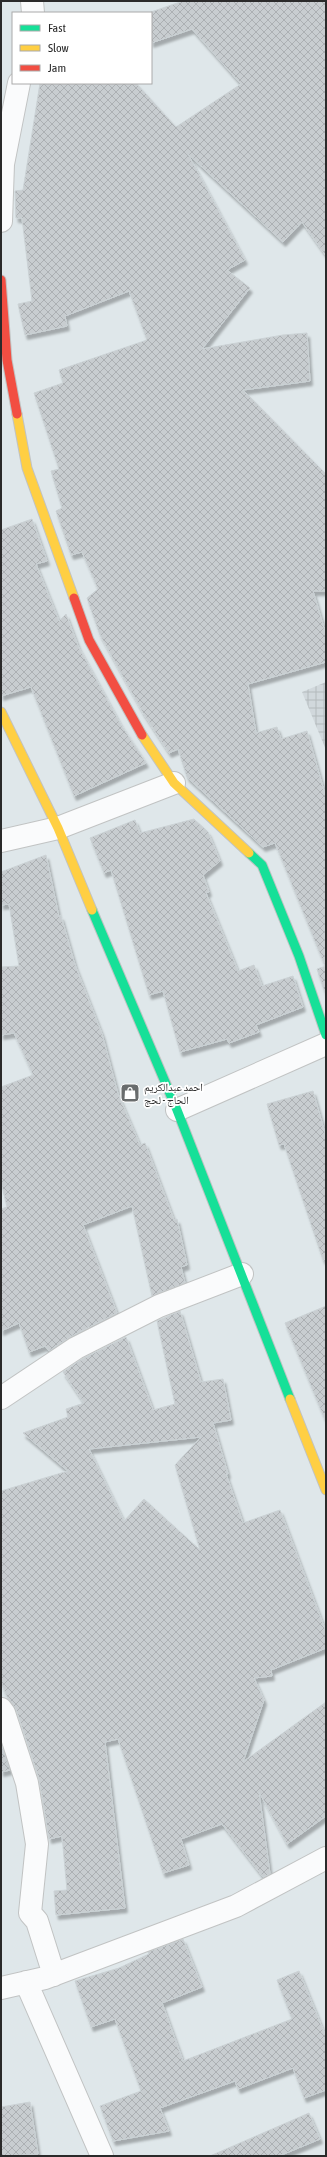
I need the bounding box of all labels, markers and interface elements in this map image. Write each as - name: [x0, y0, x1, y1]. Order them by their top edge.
- legend: [12, 12, 152, 84]
- text: Fast: [48, 21, 66, 35]
- text: Slow: [48, 41, 69, 55]
- text: Jam: [48, 61, 66, 75]
- place label: احمد عبدالكريم الحاج - لحج: [144, 1081, 203, 1107]
- shop icon: احمد عبدالكريم الحاج - لحج: [119, 1082, 141, 1104]

